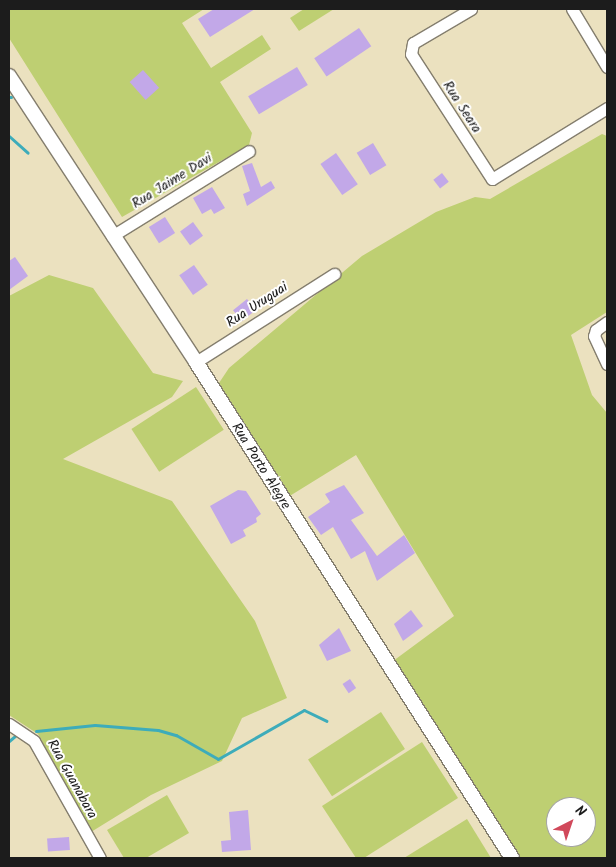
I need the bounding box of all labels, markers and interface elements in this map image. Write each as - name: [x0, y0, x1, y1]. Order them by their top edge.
- street label: Rua Seara: [439, 78, 485, 136]
- street label: Rua Jaime Davi: [129, 150, 215, 212]
- street label: Rua Uruguai: [223, 279, 291, 331]
- street label: Rua Porto Alegre: [228, 420, 294, 512]
- street label: Rua Guanabara: [43, 736, 101, 822]
- north arrow: [546, 797, 596, 847]
- text: N: [570, 800, 591, 823]

